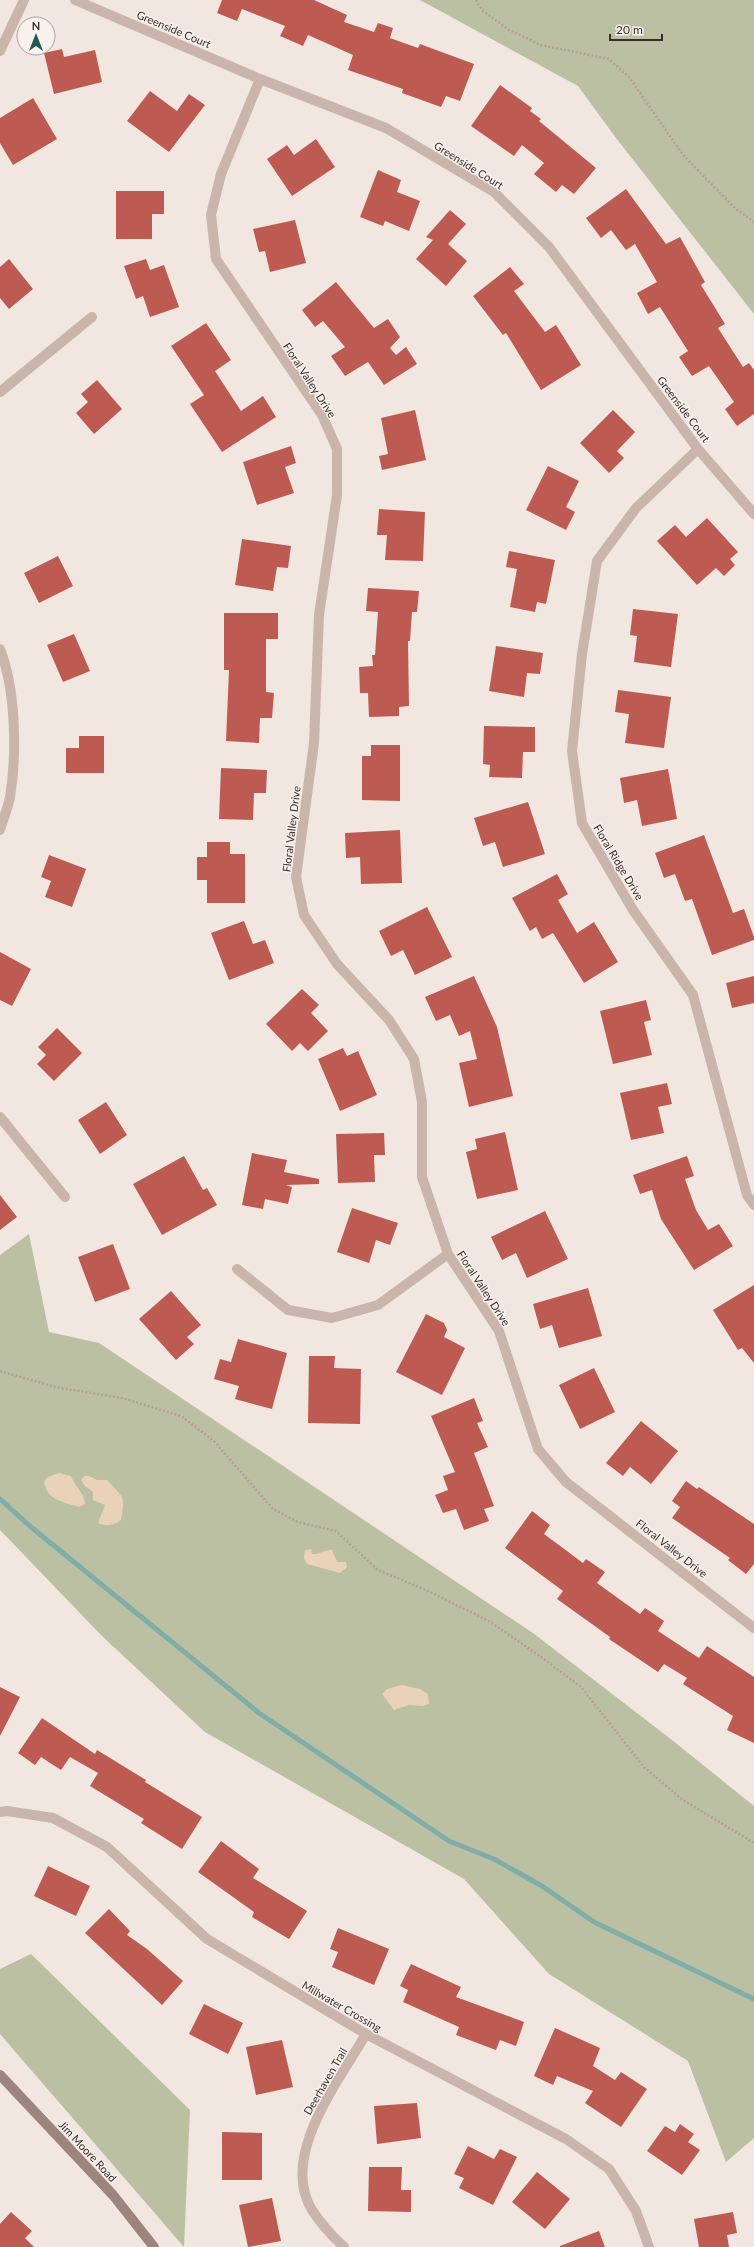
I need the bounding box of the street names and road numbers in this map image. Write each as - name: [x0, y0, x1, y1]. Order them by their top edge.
- street label: Greenside Court: [135, 8, 213, 50]
- street label: Greenside Court: [432, 138, 506, 192]
- street label: Floral Valley Drive: [281, 340, 339, 420]
- street label: Greenside Court: [655, 373, 713, 445]
- street label: Floral Valley Drive: [279, 785, 303, 873]
- street label: Floral Ridge Drive: [591, 822, 647, 902]
- street label: Floral Valley Drive: [455, 1248, 513, 1328]
- street label: Floral Valley Drive: [634, 1516, 710, 1580]
- street label: Millwater Crossing: [300, 1978, 384, 2034]
- street label: Deerhaven Trail: [301, 2045, 349, 2117]
- street label: Jim Moore Road: [57, 2118, 119, 2184]

